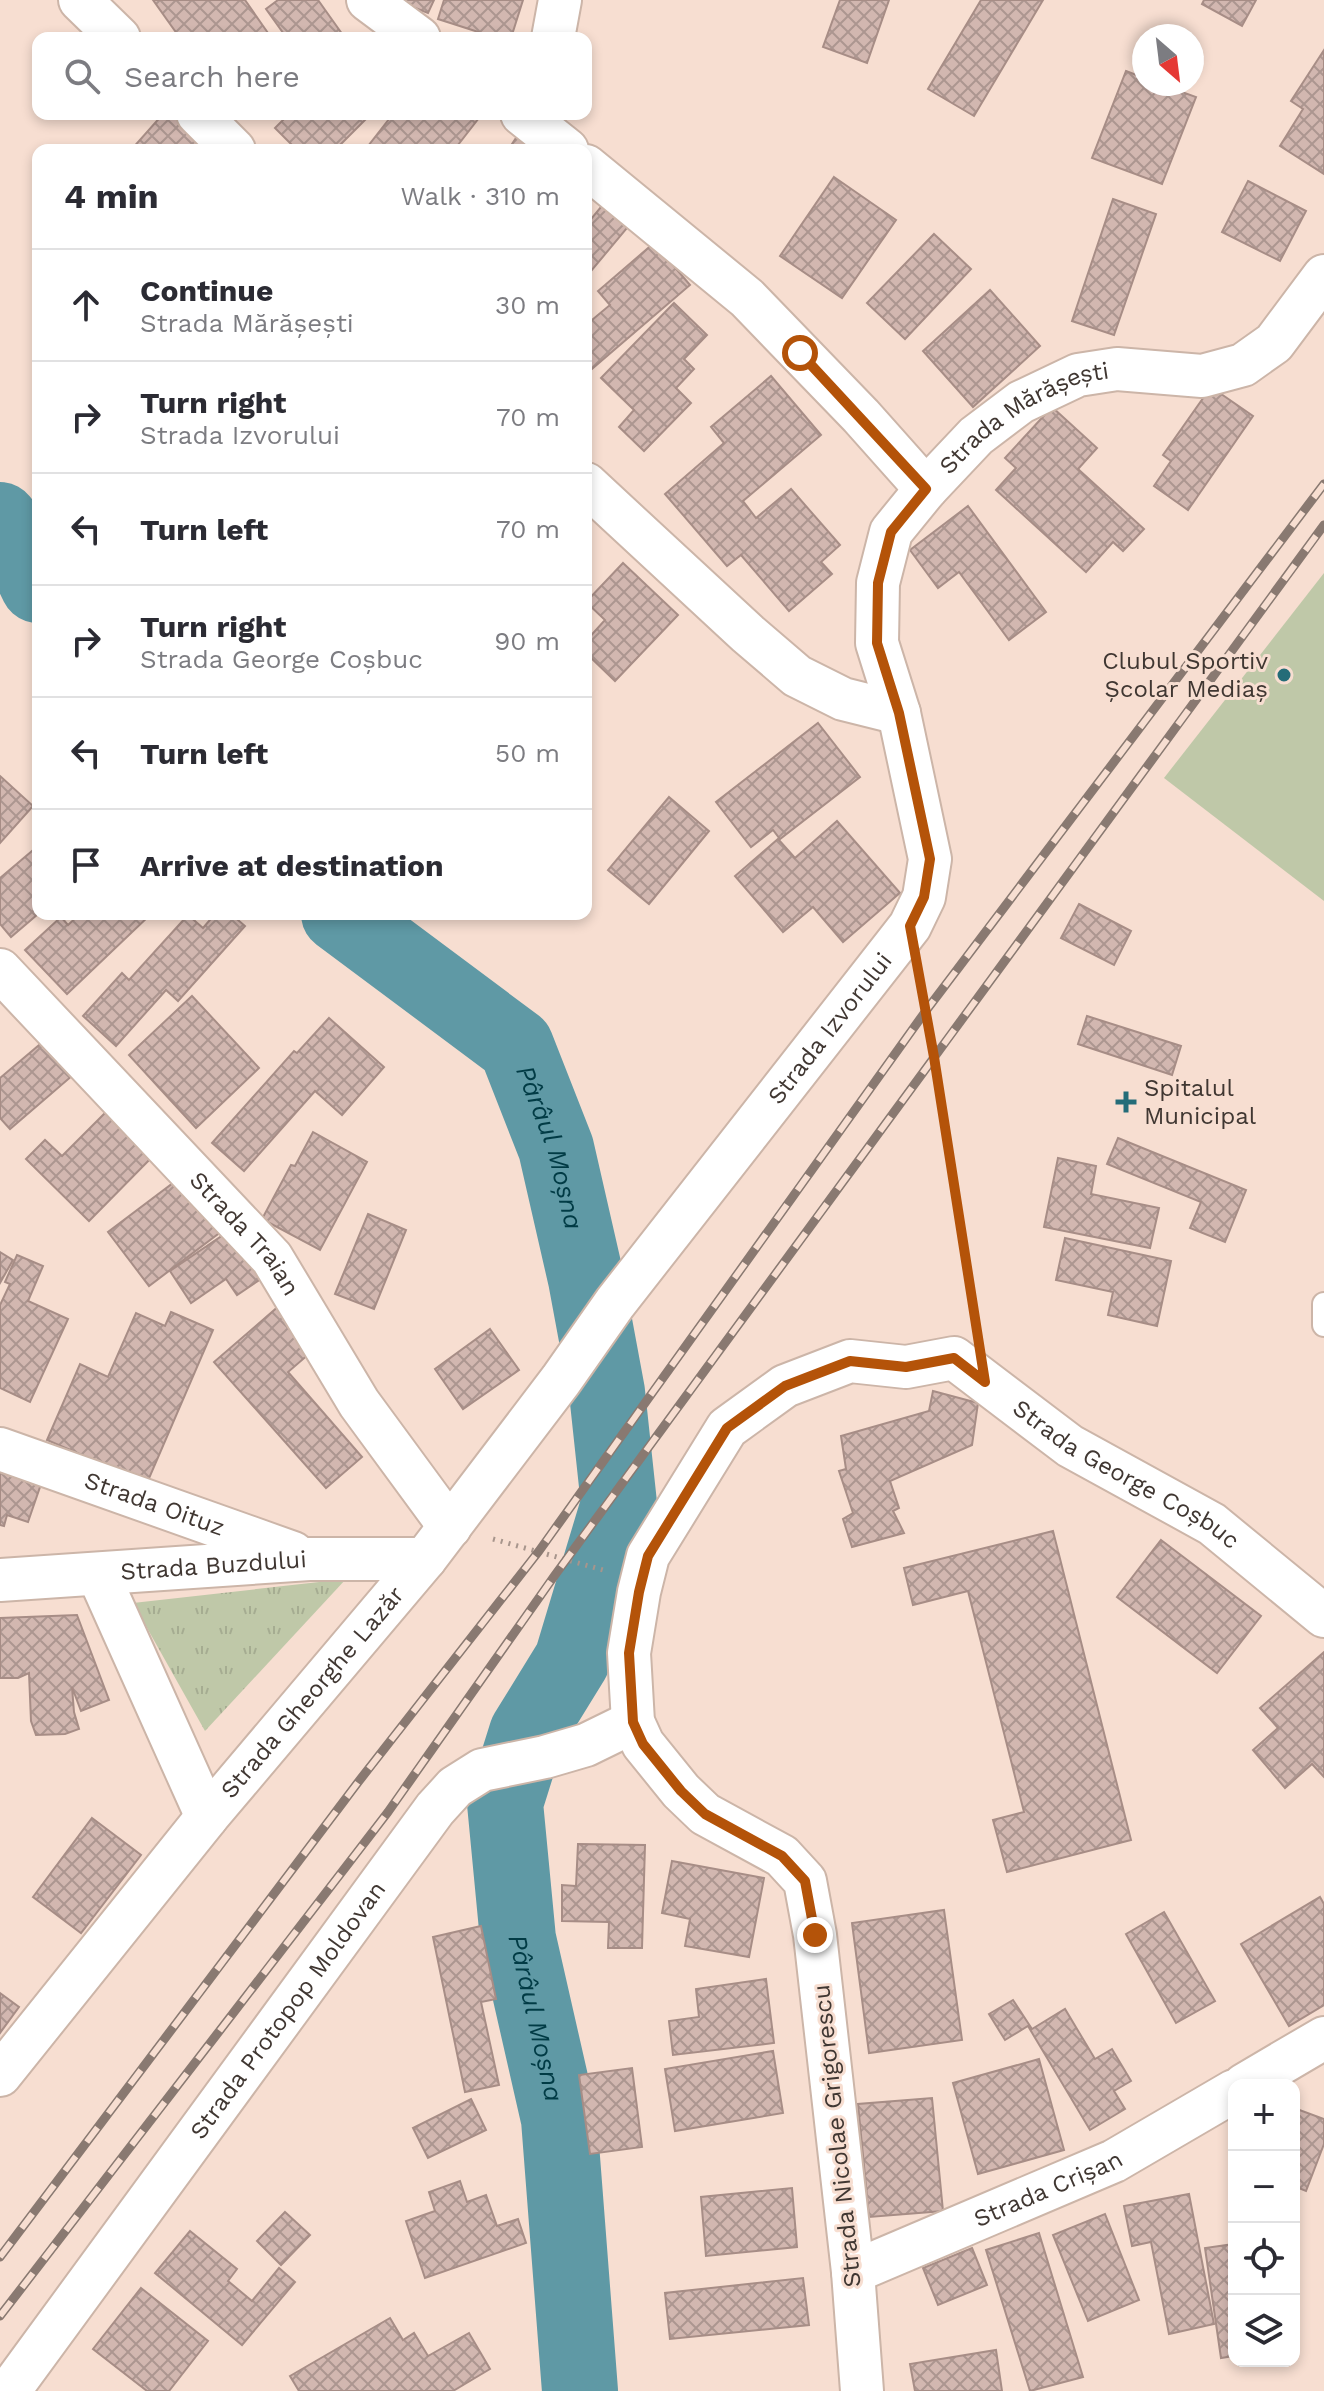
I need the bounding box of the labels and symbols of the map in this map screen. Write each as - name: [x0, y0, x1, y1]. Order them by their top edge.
- north arrow: [1132, 24, 1204, 96]
- route start: [782, 335, 818, 371]
- street label: Strada Mărășești: [934, 356, 1111, 480]
- place label: Clubul Sportiv Școlar Mediaș: [1102, 647, 1269, 703]
- marker: Clubul Sportiv Școlar Mediaș: [1275, 666, 1293, 684]
- street label: Strada Izvorului: [762, 947, 898, 1110]
- water label: Pârâul Moșna: [510, 1061, 589, 1232]
- place label: Spitalul Municipal: [1144, 1074, 1257, 1130]
- marker: Spitalul Municipal: [1115, 1091, 1137, 1113]
- street label: Strada Traian: [184, 1166, 305, 1301]
- street label: Strada George Coșbuc: [1007, 1394, 1245, 1555]
- street label: Strada Oituz: [81, 1466, 228, 1542]
- street label: Strada Buzdului: [120, 1545, 307, 1586]
- street label: Strada Gheorghe Lazăr: [215, 1581, 410, 1804]
- street label: Strada Protopop Moldovan: [184, 1876, 391, 2144]
- route end: [797, 1917, 833, 1953]
- water label: Pârâul Moșna: [502, 1932, 570, 2104]
- street label: Strada Nicolae Grigorescu: [807, 1983, 867, 2289]
- street label: Strada Crișan: [970, 2145, 1128, 2233]

